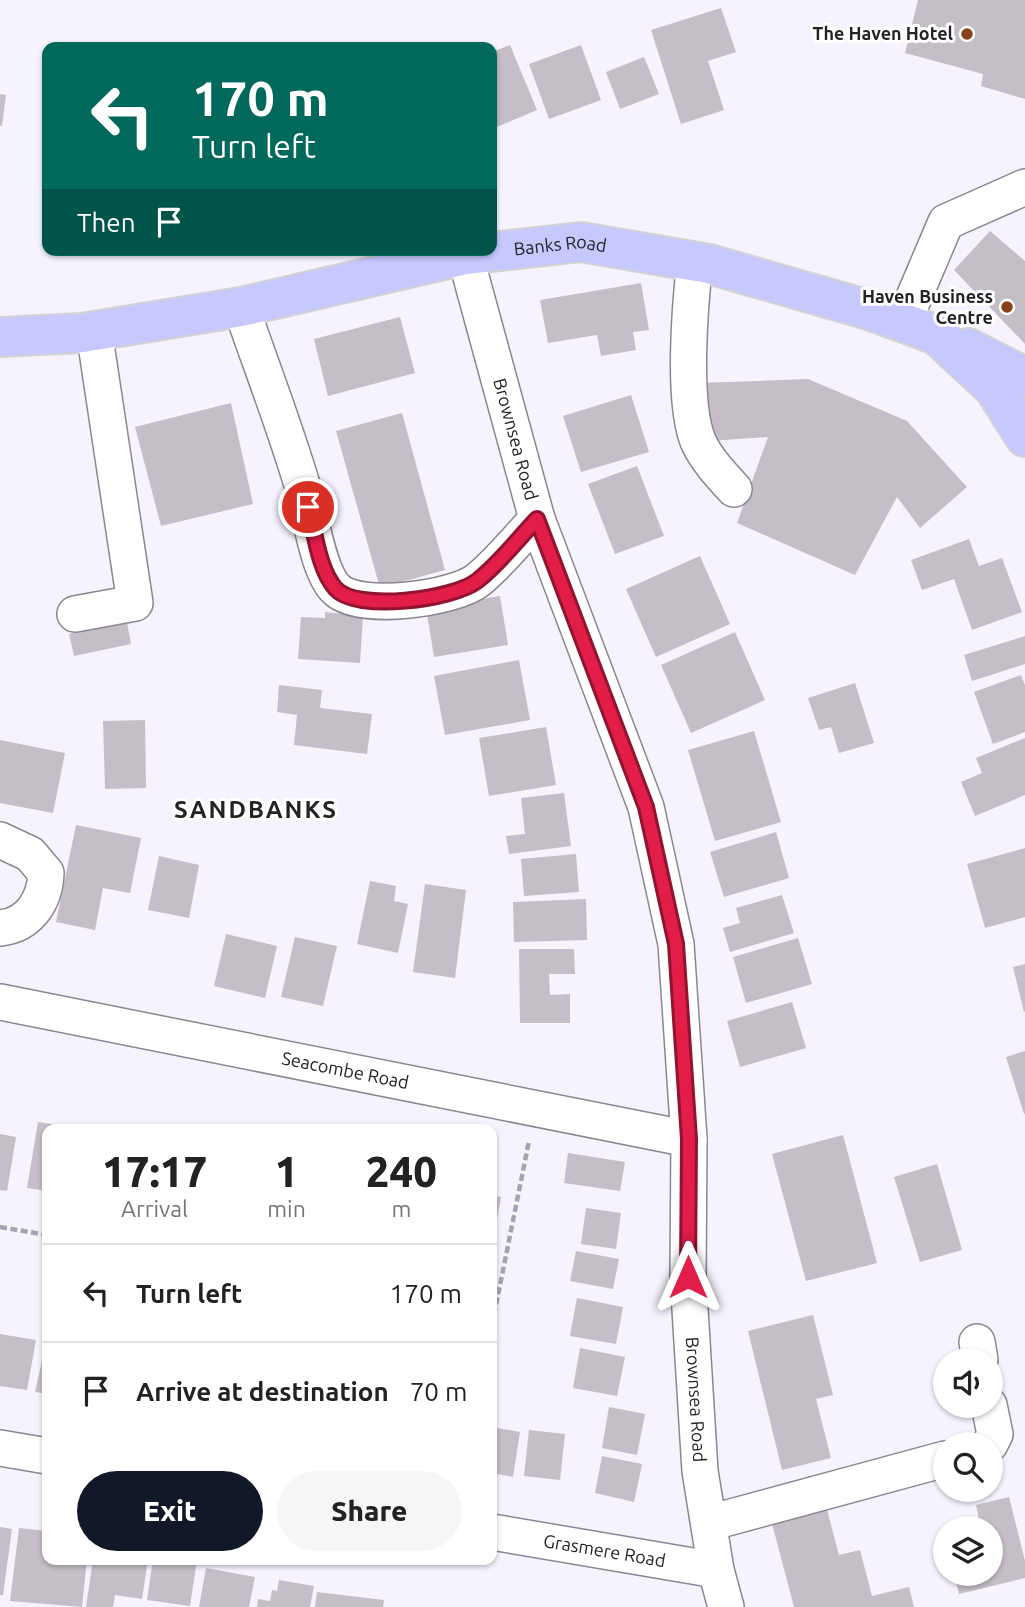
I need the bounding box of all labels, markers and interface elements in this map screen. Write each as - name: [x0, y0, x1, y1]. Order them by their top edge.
- place label: The Haven Hotel: [813, 23, 954, 43]
- marker: The Haven Hotel: [959, 26, 975, 42]
- icon: left: [77, 70, 168, 161]
- text: 170 m: [192, 70, 329, 125]
- text: Turn left: [192, 128, 316, 164]
- icon: arrive: [150, 203, 188, 241]
- text: Then: [77, 208, 136, 237]
- street label: Banks Road: [513, 230, 608, 258]
- place label: Haven Business Centre: [862, 286, 993, 327]
- marker: Haven Business Centre: [999, 299, 1015, 315]
- street label: Brownsea Road: [490, 376, 542, 502]
- pin: [278, 477, 338, 537]
- icon: arrive: [289, 488, 327, 526]
- district label: SANDBANKS: [174, 796, 338, 823]
- street label: Seacombe Road: [280, 1047, 411, 1092]
- text: 17:17: [102, 1148, 207, 1195]
- text: 1: [275, 1148, 298, 1195]
- text: 240: [366, 1148, 437, 1195]
- text: Arrival: [121, 1196, 188, 1221]
- text: min: [267, 1196, 306, 1221]
- text: m: [391, 1196, 411, 1221]
- position arrow: [651, 1240, 725, 1314]
- icon: left: [77, 1274, 115, 1312]
- text: Turn left: [136, 1279, 242, 1308]
- text: 170 m: [390, 1279, 462, 1308]
- street label: Brownsea Road: [683, 1336, 710, 1463]
- map controls: [933, 1348, 1003, 1586]
- button: sound: [933, 1348, 1003, 1418]
- icon: arrive: [77, 1372, 115, 1410]
- text: Arrive at destination: [136, 1377, 389, 1406]
- text: 70 m: [410, 1377, 467, 1406]
- button: search: [933, 1432, 1003, 1502]
- button: Exit: [77, 1471, 263, 1551]
- button: Share: [277, 1471, 462, 1551]
- button: layers: [933, 1516, 1003, 1586]
- street label: Grasmere Road: [542, 1530, 667, 1570]

